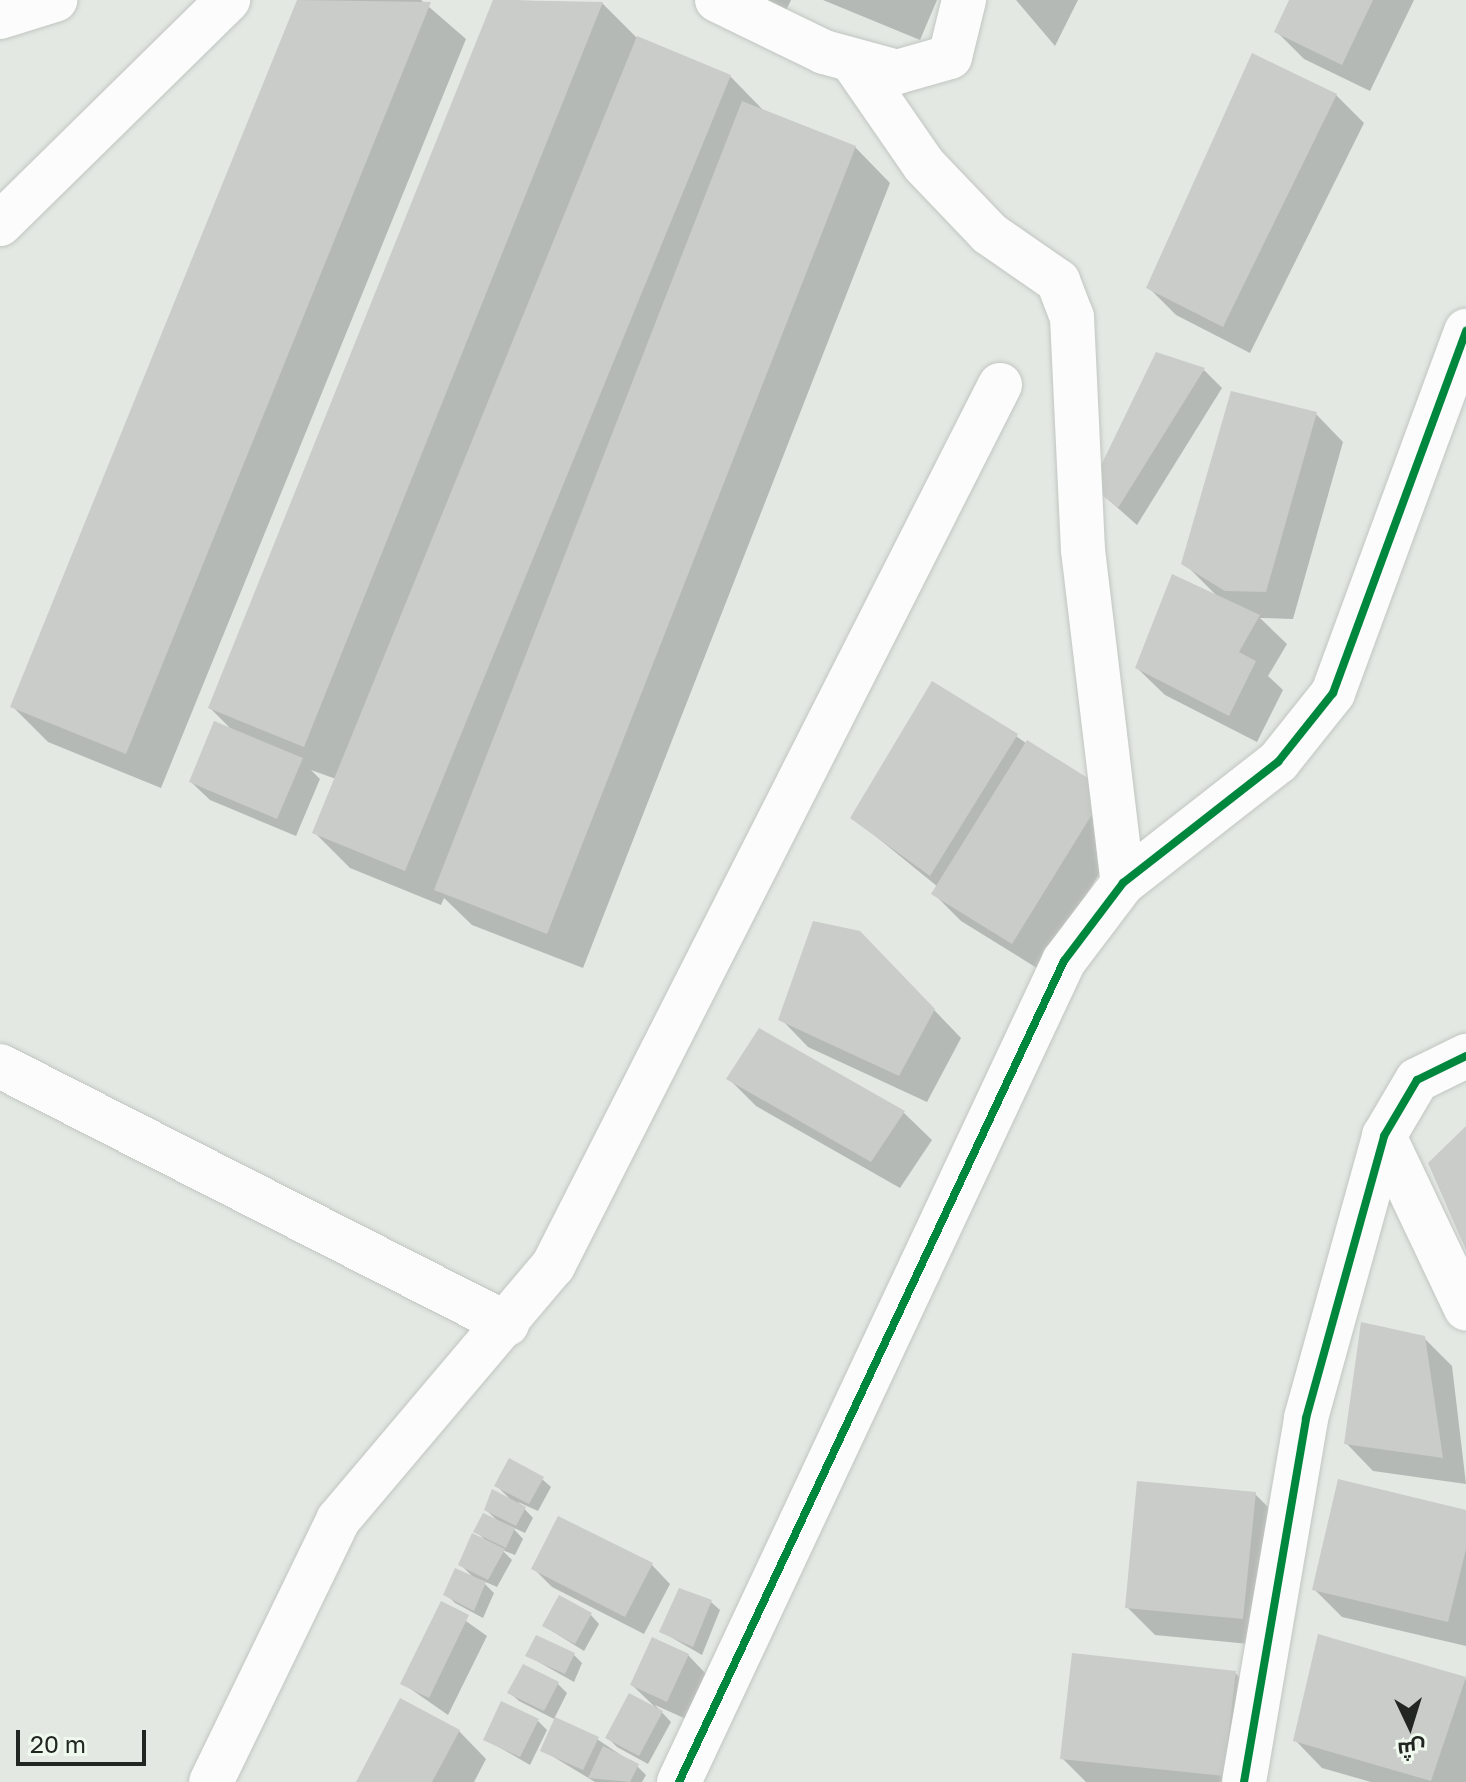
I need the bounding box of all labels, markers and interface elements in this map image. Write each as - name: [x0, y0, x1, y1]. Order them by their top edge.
- north arrow: [1370, 1686, 1450, 1766]
- scale bar: [20, 1714, 150, 1764]
- text: 20 m: [30, 1729, 86, 1758]
- text: ش: [1397, 1736, 1427, 1765]

